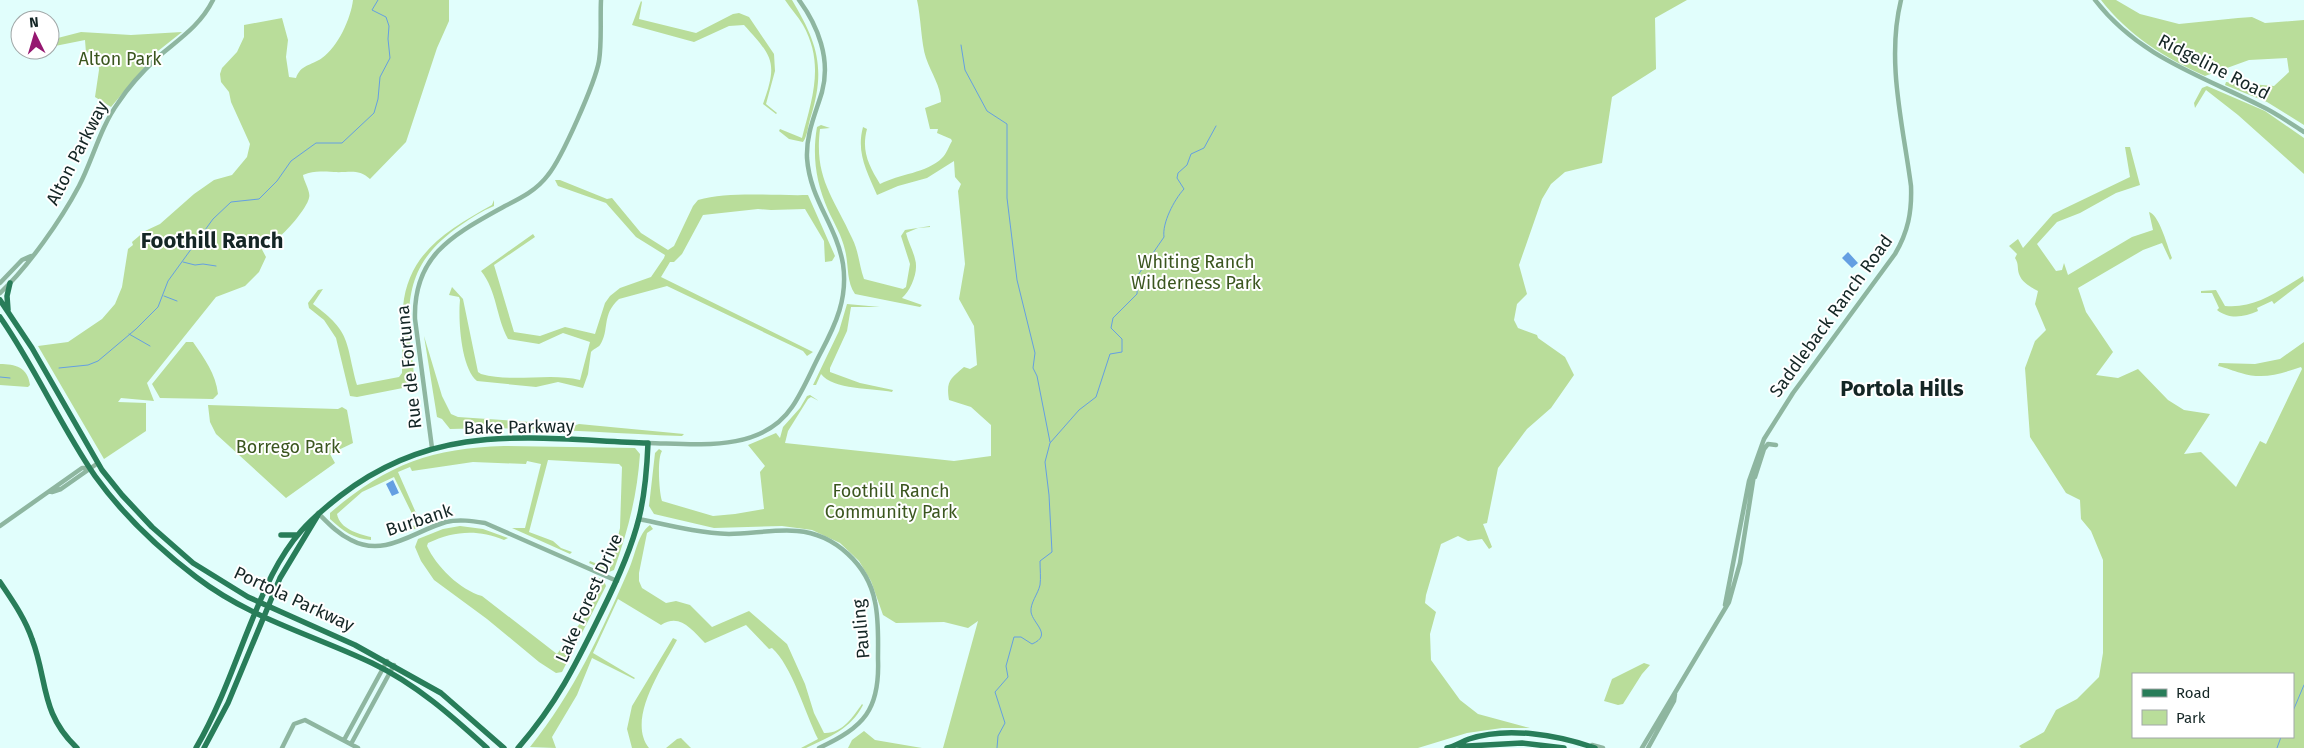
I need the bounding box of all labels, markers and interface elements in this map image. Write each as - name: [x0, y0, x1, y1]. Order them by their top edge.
- north arrow: [10, 10, 60, 60]
- text: N: [29, 14, 39, 31]
- street label: Ridgeline Road: [2154, 29, 2274, 105]
- park label: Alton Park: [78, 48, 162, 70]
- street label: Alton Parkway: [41, 97, 113, 209]
- district label: Foothill Ranch: [141, 227, 283, 254]
- street label: Saddleback Ranch Road: [1765, 230, 1897, 402]
- park label: Whiting Ranch Wilderness Park: [1131, 251, 1262, 294]
- street label: Rue de Fortuna: [392, 304, 426, 430]
- district label: Portola Hills: [1840, 375, 1964, 402]
- street label: Bake Parkway: [463, 415, 575, 439]
- park label: Borrego Park: [236, 436, 341, 458]
- park label: Foothill Ranch Community Park: [825, 480, 958, 523]
- street label: Burbank: [383, 499, 456, 541]
- street label: Lake Forest Drive: [551, 530, 627, 666]
- street label: Portola Parkway: [230, 561, 358, 637]
- street label: Pauling: [847, 598, 875, 660]
- legend: [2132, 673, 2294, 738]
- text: Road: [2176, 684, 2211, 702]
- text: Park: [2176, 709, 2206, 727]

